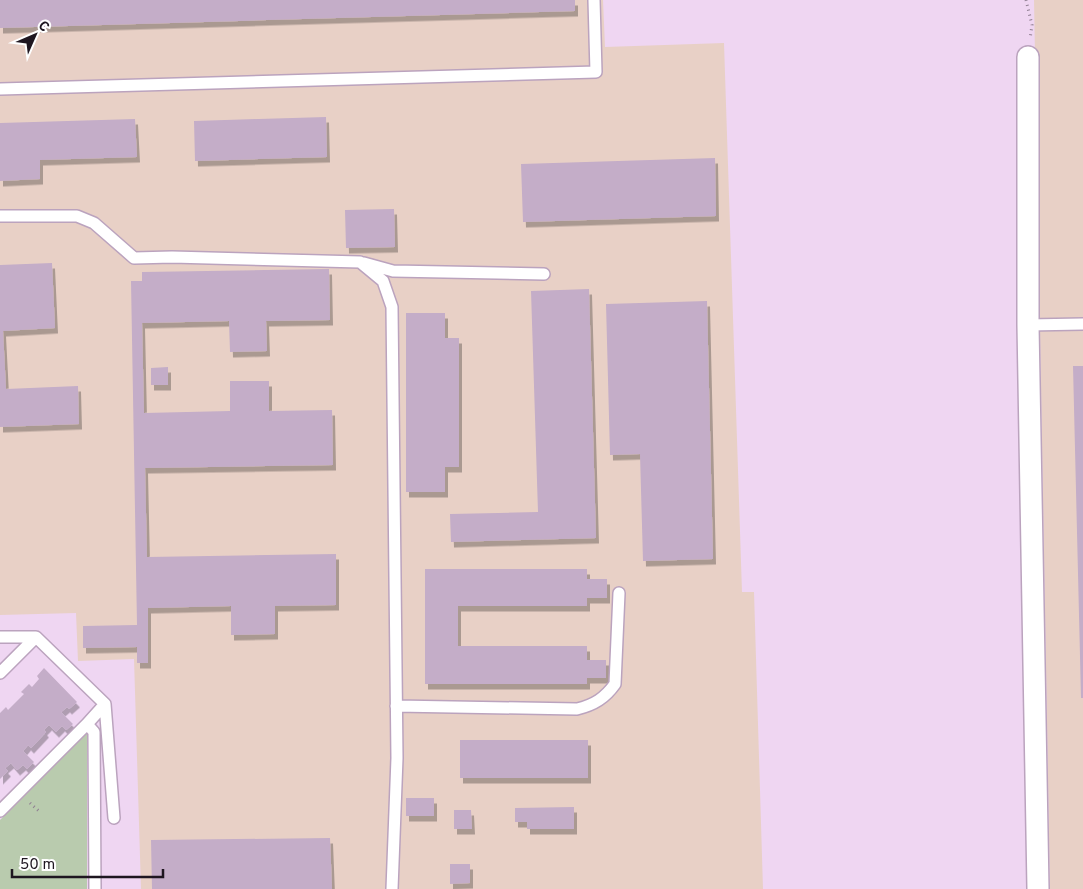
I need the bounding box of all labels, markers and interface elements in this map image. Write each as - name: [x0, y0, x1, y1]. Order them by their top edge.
- north arrow: [10, 10, 60, 60]
- text: С: [34, 18, 52, 36]
- scale bar: [12, 846, 164, 878]
- text: 50 m: [20, 856, 55, 875]

